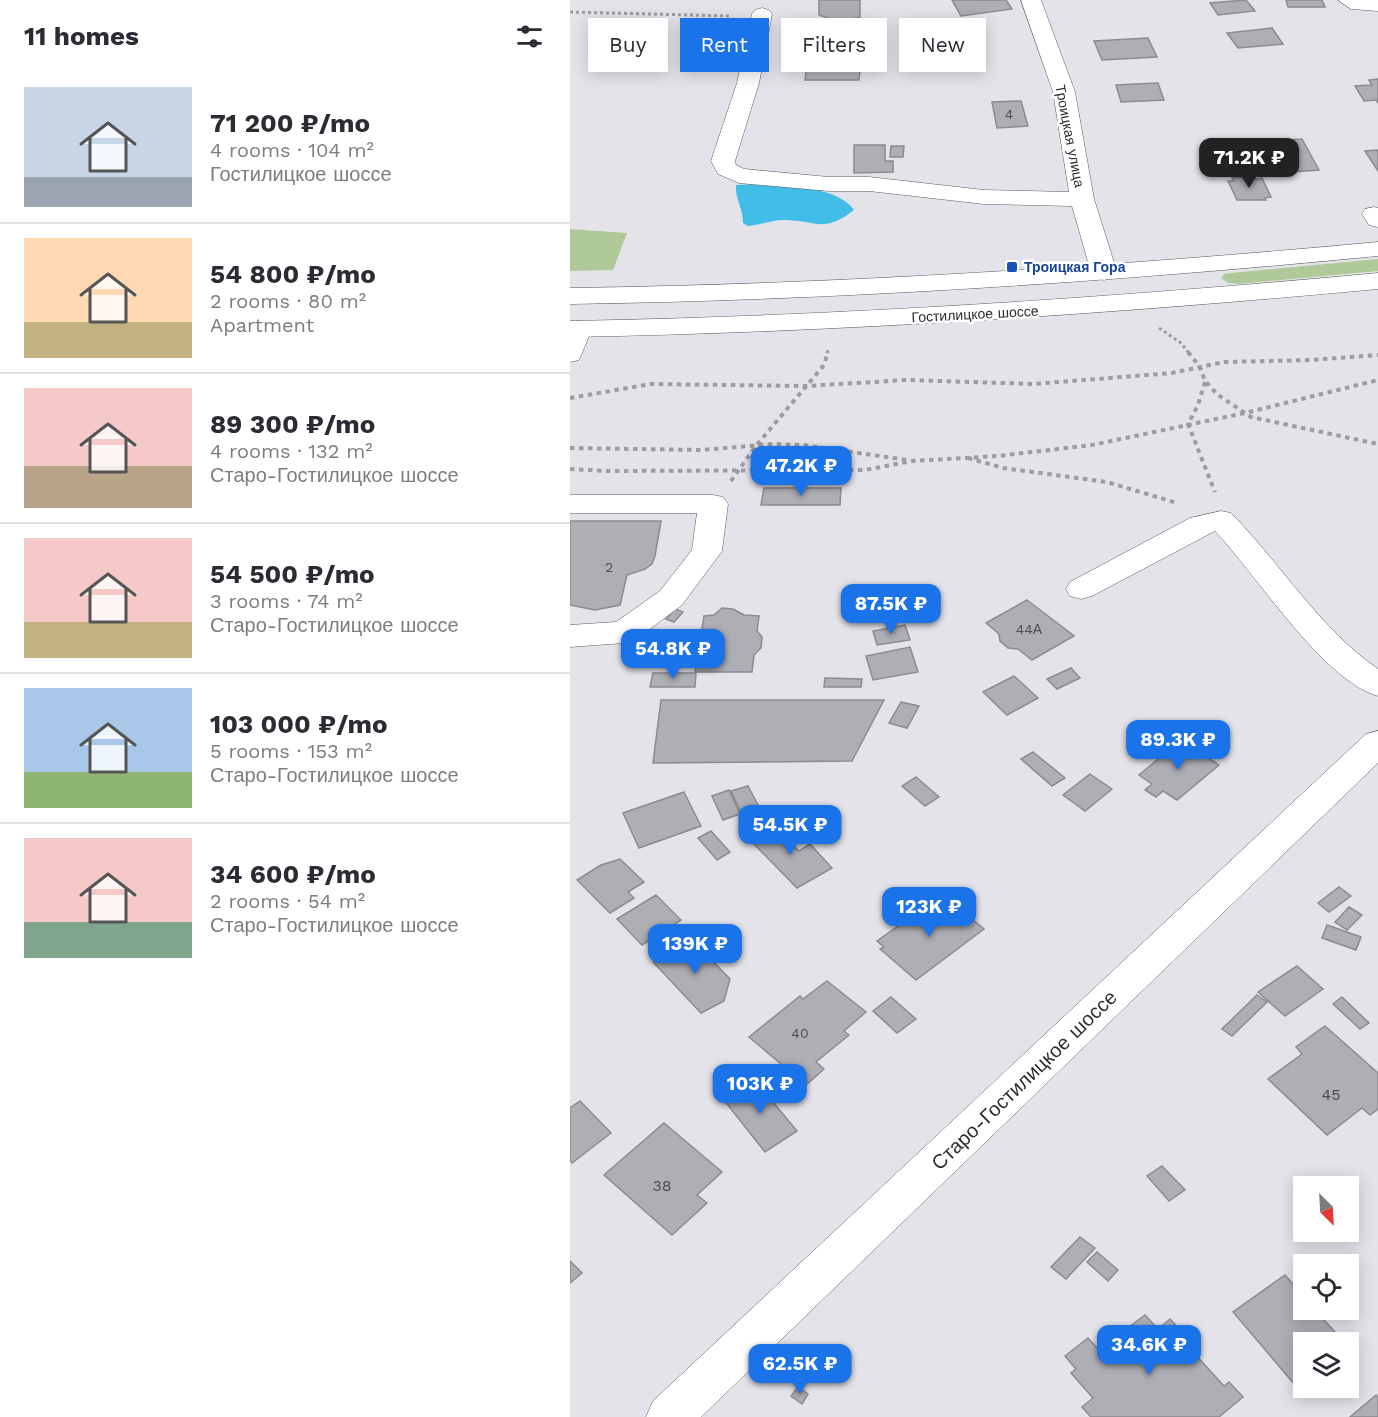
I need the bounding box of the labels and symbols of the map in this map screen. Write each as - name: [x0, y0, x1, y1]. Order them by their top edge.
- street label: Троицкая улица: [1052, 83, 1088, 189]
- house number: 4: [1005, 106, 1013, 122]
- pin: 71.2K ₽: [1194, 138, 1304, 189]
- place label: Троицкая Гора: [1024, 259, 1126, 275]
- marker: Троицкая Гора: [1005, 260, 1019, 274]
- street label: Гостилицкое шоссе: [911, 303, 1039, 325]
- pin: 47.2K ₽: [746, 446, 856, 497]
- house number: 2: [605, 559, 613, 575]
- pin: 87.5K ₽: [836, 584, 946, 635]
- house number: 44А: [1016, 621, 1043, 637]
- pin: 54.8K ₽: [618, 629, 728, 680]
- pin: 89.3K ₽: [1123, 720, 1233, 771]
- pin: 54.5K ₽: [735, 805, 845, 856]
- pin: 123K ₽: [880, 887, 978, 938]
- pin: 139K ₽: [646, 924, 744, 975]
- street label: Старо-Гостилицкое шоссе: [926, 985, 1122, 1175]
- house number: 40: [791, 1025, 809, 1041]
- pin: 103K ₽: [711, 1064, 809, 1115]
- house number: 45: [1321, 1085, 1341, 1104]
- house number: 38: [652, 1176, 672, 1195]
- north arrow: [1293, 1176, 1359, 1242]
- pin: 34.6K ₽: [1094, 1325, 1204, 1376]
- pin: 62.5K ₽: [745, 1344, 855, 1395]

